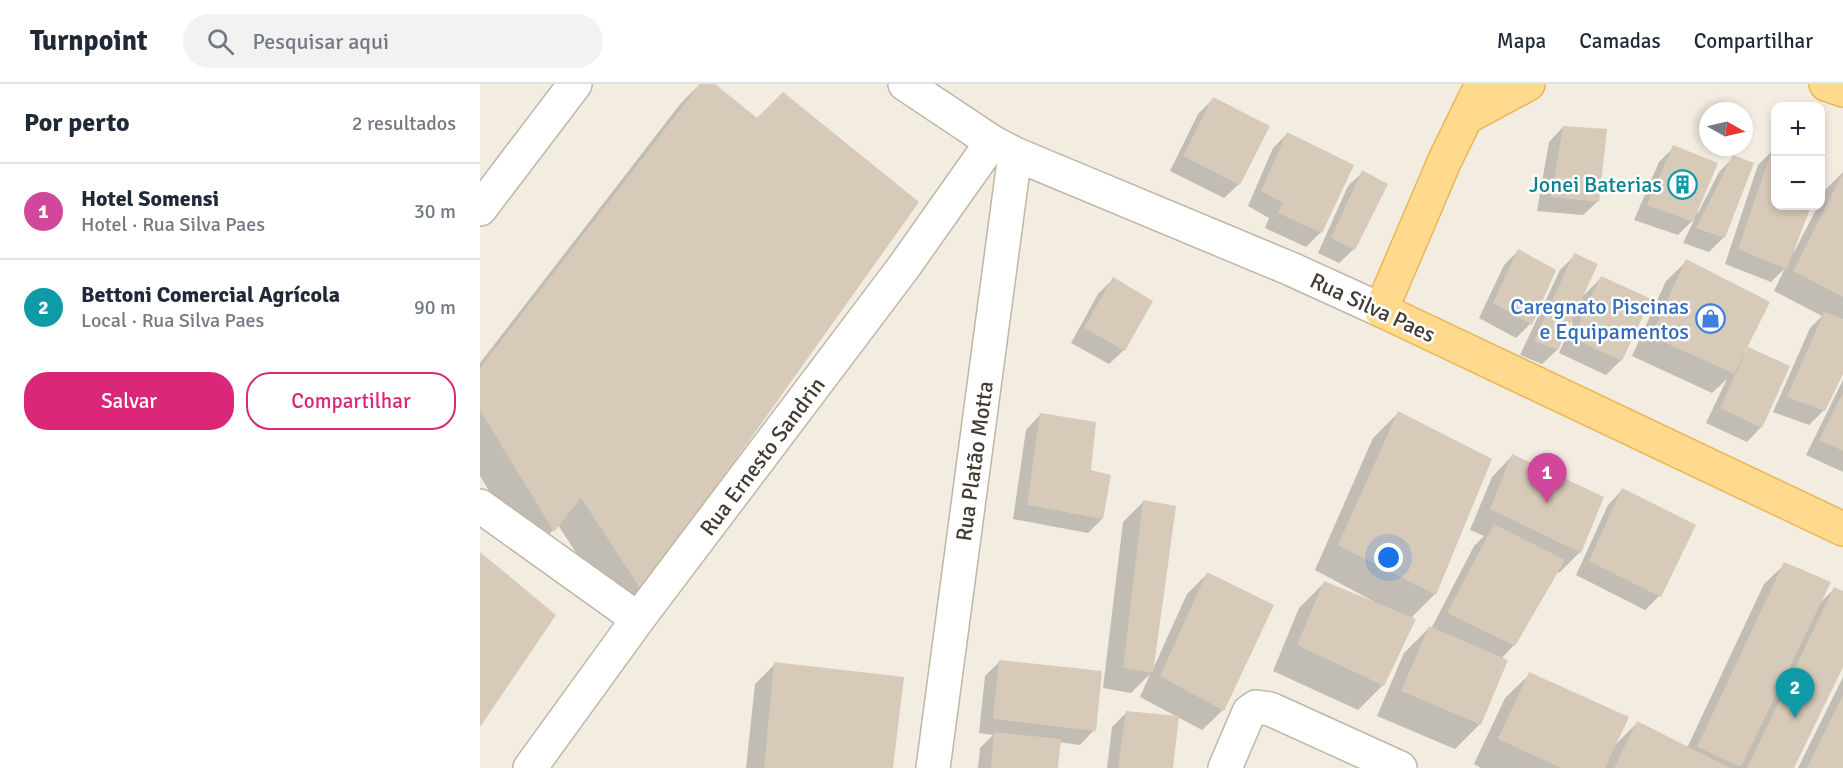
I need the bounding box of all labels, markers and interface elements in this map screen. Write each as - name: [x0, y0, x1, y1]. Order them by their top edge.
- search box: [183, 14, 603, 68]
- text: Turnpoint: [30, 24, 147, 58]
- icon: search: [204, 25, 237, 58]
- text: Pesquisar aqui: [252, 28, 389, 55]
- text: Mapa: [1497, 28, 1546, 54]
- text: Camadas: [1579, 28, 1661, 54]
- text: Compartilhar: [1694, 28, 1813, 54]
- north arrow: [1699, 102, 1753, 156]
- map controls: [1771, 102, 1825, 210]
- button: +: [1771, 102, 1825, 156]
- text: Por perto: [24, 107, 130, 139]
- text: 2 resultados: [352, 111, 456, 136]
- button: −: [1771, 156, 1825, 210]
- building icon: Jonei Baterias: [1667, 168, 1699, 200]
- place label: Jonei Baterias: [1529, 171, 1662, 198]
- text: Hotel Somensi: [81, 185, 219, 212]
- text: 1: [38, 199, 49, 224]
- text: 30 m: [414, 199, 456, 224]
- text: Hotel · Rua Silva Paes: [81, 212, 265, 237]
- street label: Rua Silva Paes: [1306, 267, 1440, 348]
- text: Bettoni Comercial Agrícola: [81, 281, 340, 308]
- place label: Caregnato Piscinas e Equipamentos: [1510, 293, 1689, 345]
- text: 2: [38, 295, 49, 320]
- text: 90 m: [414, 295, 456, 320]
- shop icon: Caregnato Piscinas e Equipamentos: [1694, 303, 1726, 335]
- text: Local · Rua Silva Paes: [81, 308, 264, 333]
- button: Salvar: [24, 372, 234, 430]
- button: Compartilhar: [246, 372, 456, 430]
- street label: Rua Ernesto Sandrin: [694, 372, 831, 541]
- street label: Rua Platão Motta: [950, 379, 999, 543]
- pin: 1: [1528, 454, 1566, 503]
- your location: [1374, 543, 1403, 572]
- pin: 2: [1776, 668, 1814, 718]

